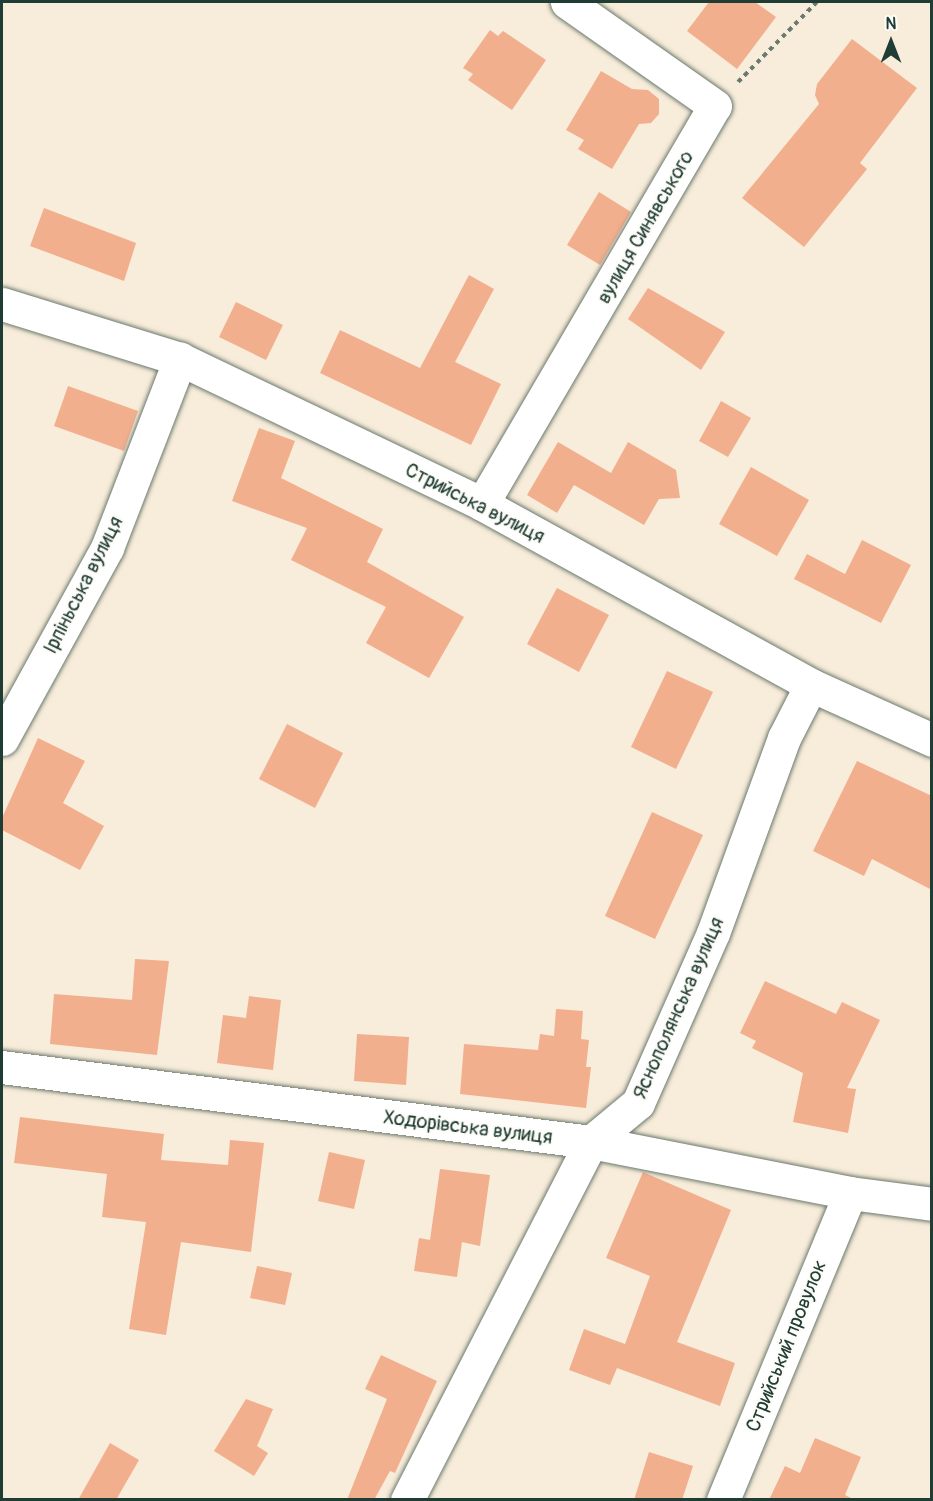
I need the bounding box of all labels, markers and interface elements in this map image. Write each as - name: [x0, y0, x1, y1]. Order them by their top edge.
- north arrow: [861, 12, 921, 72]
- text: N: [886, 14, 896, 34]
- street label: вулиця Синявського: [591, 146, 699, 308]
- street label: Стрийська вулиця: [401, 457, 549, 549]
- street label: Ірпіньська вулиця: [38, 512, 128, 658]
- street label: Яснополянська вулиця: [627, 913, 729, 1103]
- street label: Ходорівська вулиця: [382, 1105, 554, 1149]
- street label: Стрийський провулок: [741, 1257, 831, 1435]

